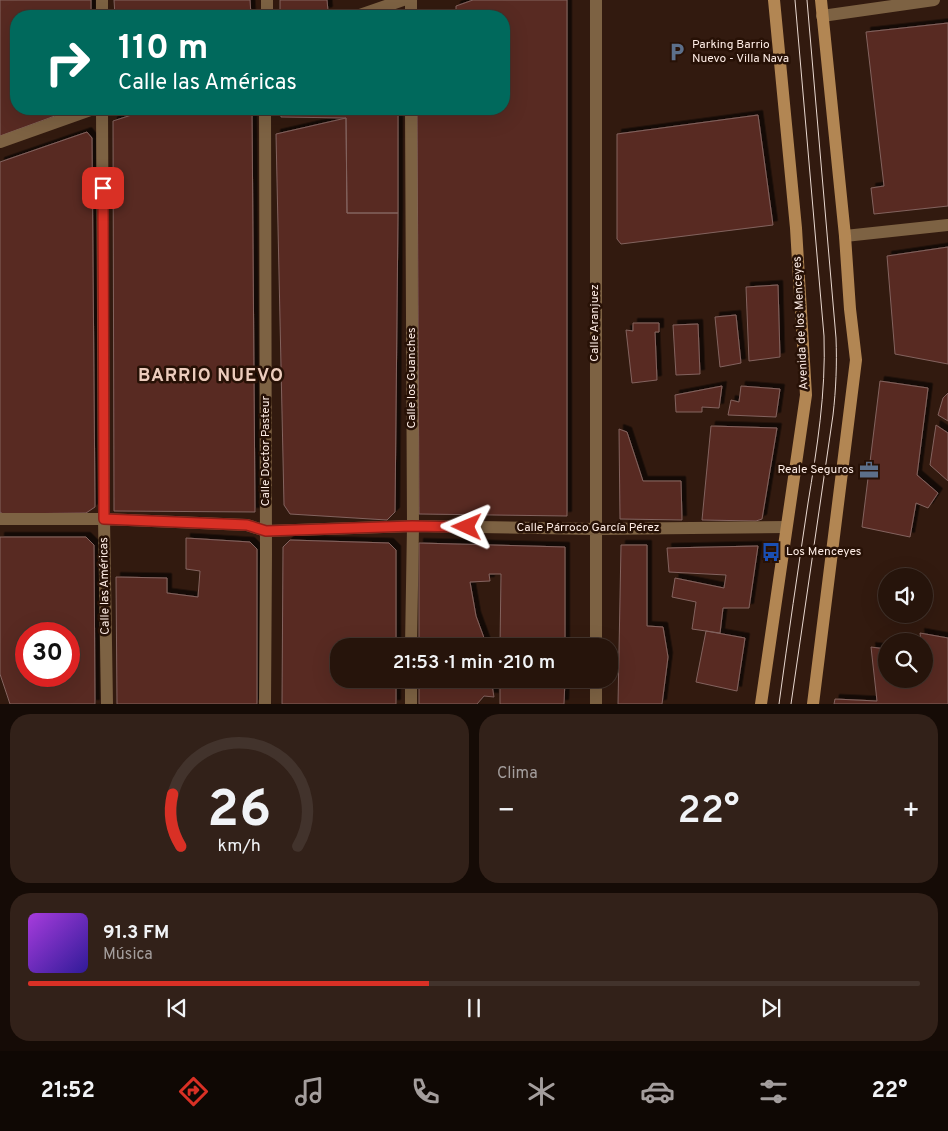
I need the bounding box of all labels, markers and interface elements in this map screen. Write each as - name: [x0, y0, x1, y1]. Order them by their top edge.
- text: 110 m: [118, 27, 208, 71]
- icon: right: [35, 30, 100, 95]
- place label: Parking Barrio Nuevo - Villa Nava: [692, 37, 789, 67]
- parking icon: Parking Barrio Nuevo - Villa Nava: [666, 41, 688, 63]
- text: Calle las Américas: [118, 70, 297, 97]
- pin: [82, 167, 124, 209]
- icon: arrive: [89, 174, 117, 202]
- street label: Avenida de los Menceyes: [790, 256, 812, 390]
- street label: Calle Aranjuez: [587, 284, 603, 362]
- street label: Calle los Guanches: [404, 327, 420, 429]
- district label: BARRIO NUEVO: [138, 365, 284, 388]
- street label: Calle Doctor Pasteur: [258, 395, 274, 506]
- office icon: Reale Seguros: [858, 459, 880, 481]
- place label: Reale Seguros: [777, 462, 854, 478]
- position arrow: [440, 500, 492, 552]
- street label: Calle Párroco García Pérez: [516, 520, 660, 536]
- street label: Calle las Américas: [96, 537, 114, 635]
- bus stop icon: Los Menceyes: [760, 541, 782, 563]
- place label: Los Menceyes: [786, 544, 861, 560]
- map controls: [878, 568, 933, 688]
- button: sound: [878, 568, 933, 623]
- speed limit sign: 30: [15, 622, 80, 687]
- button: search: [878, 633, 933, 688]
- text: 21:53 · 1 min · 210 m: [393, 651, 555, 675]
- text: Clima: [497, 764, 538, 784]
- text: 26: [208, 779, 271, 845]
- text: 22°: [677, 788, 740, 837]
- text: −: [497, 794, 515, 830]
- text: +: [902, 794, 920, 830]
- text: km/h: [218, 835, 261, 858]
- text: 91.3 FM: [103, 921, 169, 945]
- text: Música: [103, 945, 153, 965]
- icon: previous: [163, 994, 191, 1022]
- icon: pause: [460, 994, 488, 1022]
- icon: next: [757, 994, 785, 1022]
- icon: directions: [176, 1074, 211, 1109]
- icon: music: [292, 1074, 327, 1109]
- icon: phone: [408, 1074, 443, 1109]
- icon: climate: [524, 1074, 559, 1109]
- icon: car: [640, 1074, 675, 1109]
- icon: filters: [756, 1074, 791, 1109]
- text: 21:52: [40, 1078, 95, 1105]
- text: 22°: [871, 1078, 907, 1105]

